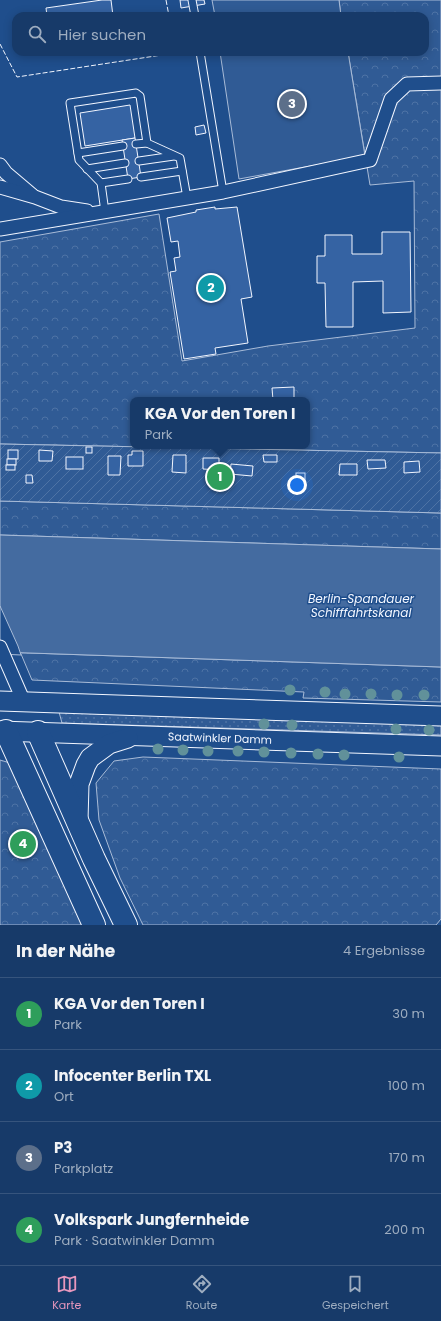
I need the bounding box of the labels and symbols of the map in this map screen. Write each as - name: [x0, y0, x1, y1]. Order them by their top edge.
- pin: 3: [279, 89, 305, 119]
- pin: 2: [198, 273, 224, 303]
- pin: 1: [207, 462, 233, 492]
- your location: [287, 475, 307, 495]
- water label: Berlin-Spandauer Schifffahrtskanal: [308, 590, 415, 621]
- street label: Saatwinkler Damm: [168, 728, 272, 748]
- pin: 4: [10, 829, 36, 859]

